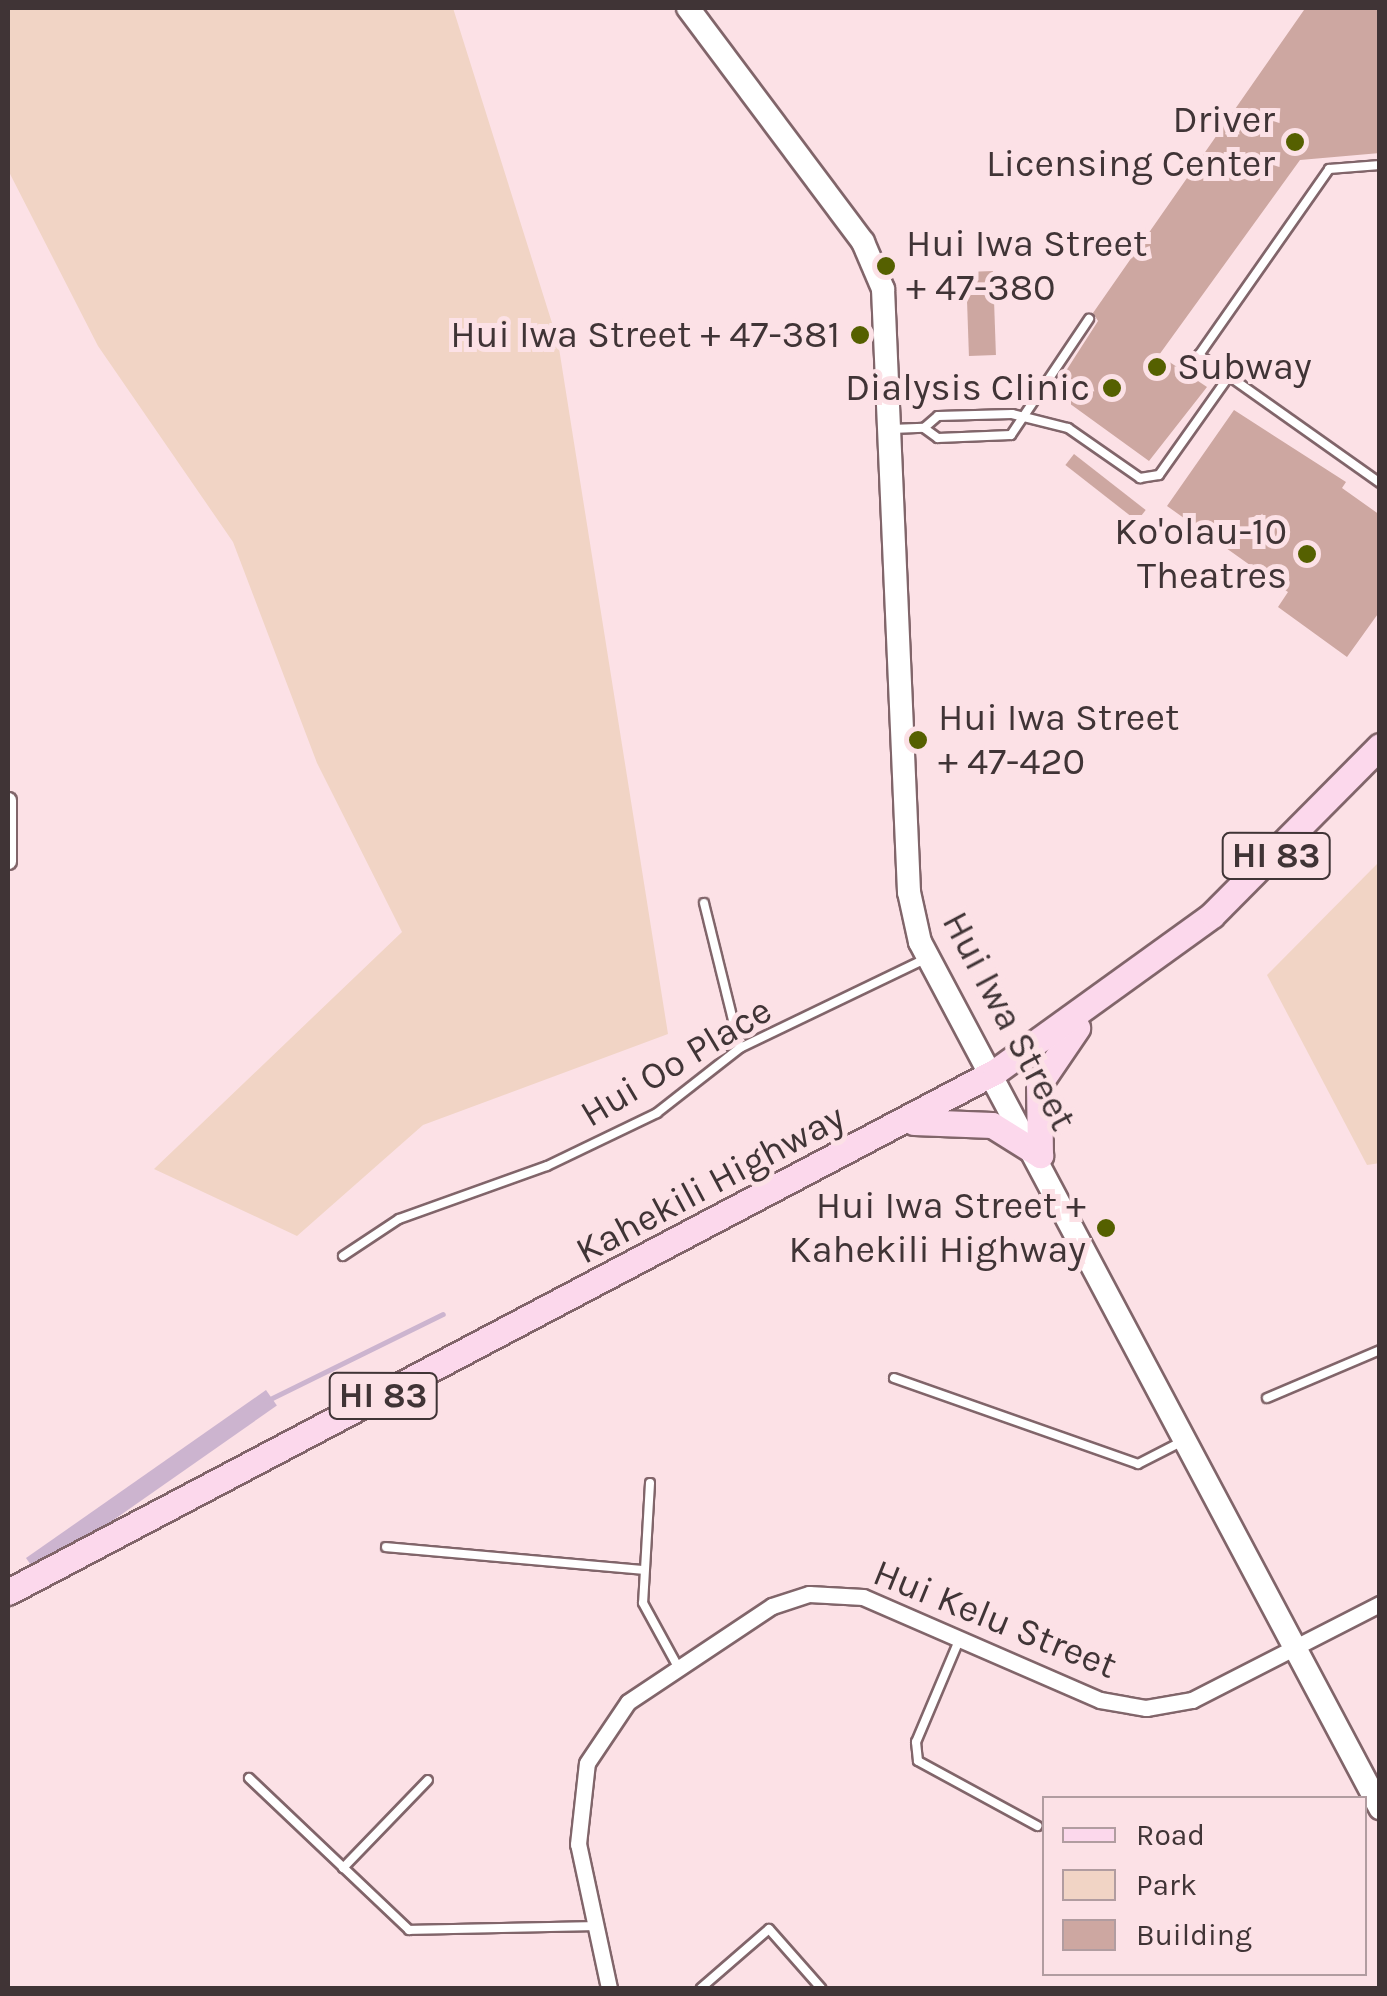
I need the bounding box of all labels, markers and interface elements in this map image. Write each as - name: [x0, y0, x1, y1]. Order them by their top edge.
- place label: Driver Licensing Center: [986, 97, 1275, 186]
- marker: Driver Licensing Center: [1284, 131, 1306, 153]
- place label: Hui Iwa Street + 47-380: [906, 221, 1147, 310]
- marker: Hui Iwa Street + 47-380: [875, 255, 897, 277]
- place label: Hui Iwa Street + 47-381: [450, 312, 840, 358]
- marker: Hui Iwa Street + 47-381: [849, 324, 871, 346]
- place label: Subway: [1177, 344, 1312, 390]
- marker: Subway: [1146, 356, 1168, 378]
- place label: Dialysis Clinic: [845, 365, 1090, 411]
- marker: Dialysis Clinic: [1099, 375, 1125, 401]
- place label: Ko'olau-10 Theatres: [1114, 509, 1287, 598]
- marker: Ko'olau-10 Theatres: [1296, 543, 1318, 565]
- place label: Hui Iwa Street + 47-420: [938, 695, 1179, 784]
- marker: Hui Iwa Street + 47-420: [907, 729, 929, 751]
- road number: HI 83: [1221, 826, 1331, 886]
- street label: Hui Iwa Street: [932, 904, 1086, 1138]
- street label: Hui Oo Place: [572, 987, 780, 1137]
- street label: Kahekili Highway: [568, 1094, 852, 1274]
- place label: Hui Iwa Street + Kahekili Highway: [789, 1183, 1086, 1272]
- marker: Hui Iwa Street + Kahekili Highway: [1095, 1217, 1117, 1239]
- road number: HI 83: [328, 1366, 438, 1426]
- street label: Hui Kelu Street: [867, 1549, 1123, 1689]
- legend: [1042, 1796, 1367, 1976]
- text: Road: [1136, 1817, 1205, 1853]
- text: Park: [1136, 1867, 1197, 1903]
- text: Building: [1136, 1917, 1252, 1953]

